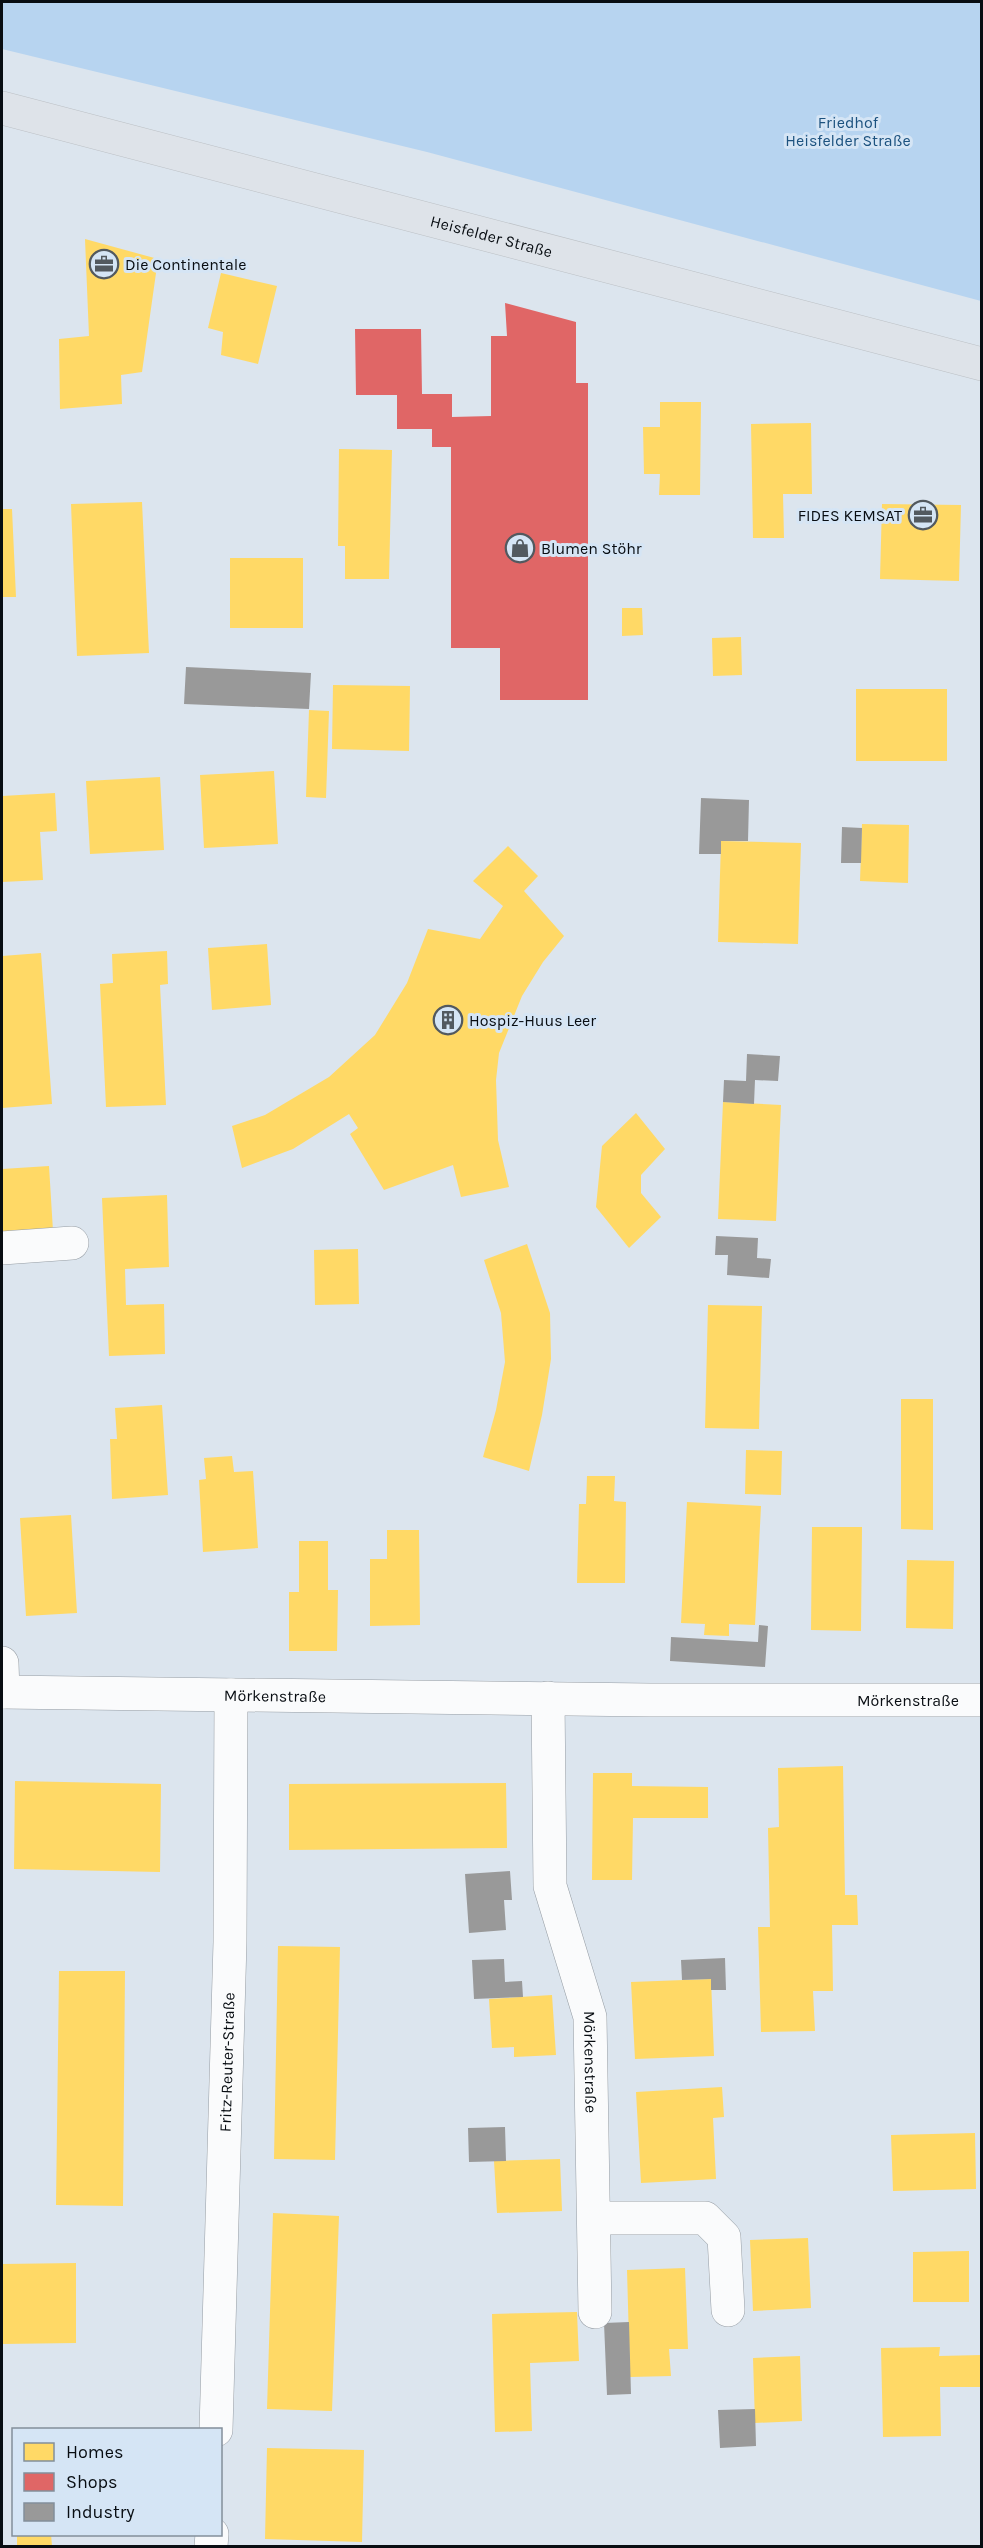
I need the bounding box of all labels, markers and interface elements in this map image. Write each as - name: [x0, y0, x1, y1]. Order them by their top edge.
- park label: Friedhof Heisfelder Straße: [785, 113, 911, 150]
- street label: Heisfelder Straße: [428, 211, 555, 261]
- office icon: Die Continentale: [88, 248, 120, 280]
- place label: Die Continentale: [125, 255, 246, 274]
- office icon: FIDES KEMSAT: [907, 499, 939, 531]
- place label: FIDES KEMSAT: [798, 506, 902, 525]
- shop icon: Blumen Stöhr: [504, 532, 536, 564]
- place label: Blumen Stöhr: [541, 539, 642, 558]
- building icon: Hospiz-Huus Leer: [432, 1004, 464, 1036]
- place label: Hospiz-Huus Leer: [469, 1011, 596, 1030]
- street label: Mörkenstraße: [224, 1686, 326, 1706]
- street label: Mörkenstraße: [857, 1691, 959, 1710]
- street label: Fritz-Reuter-Straße: [216, 1992, 239, 2132]
- street label: Mörkenstraße: [580, 2011, 601, 2113]
- legend: [12, 2428, 222, 2536]
- text: Homes: [66, 2441, 123, 2463]
- text: Shops: [66, 2471, 118, 2493]
- text: Industry: [66, 2501, 135, 2523]

